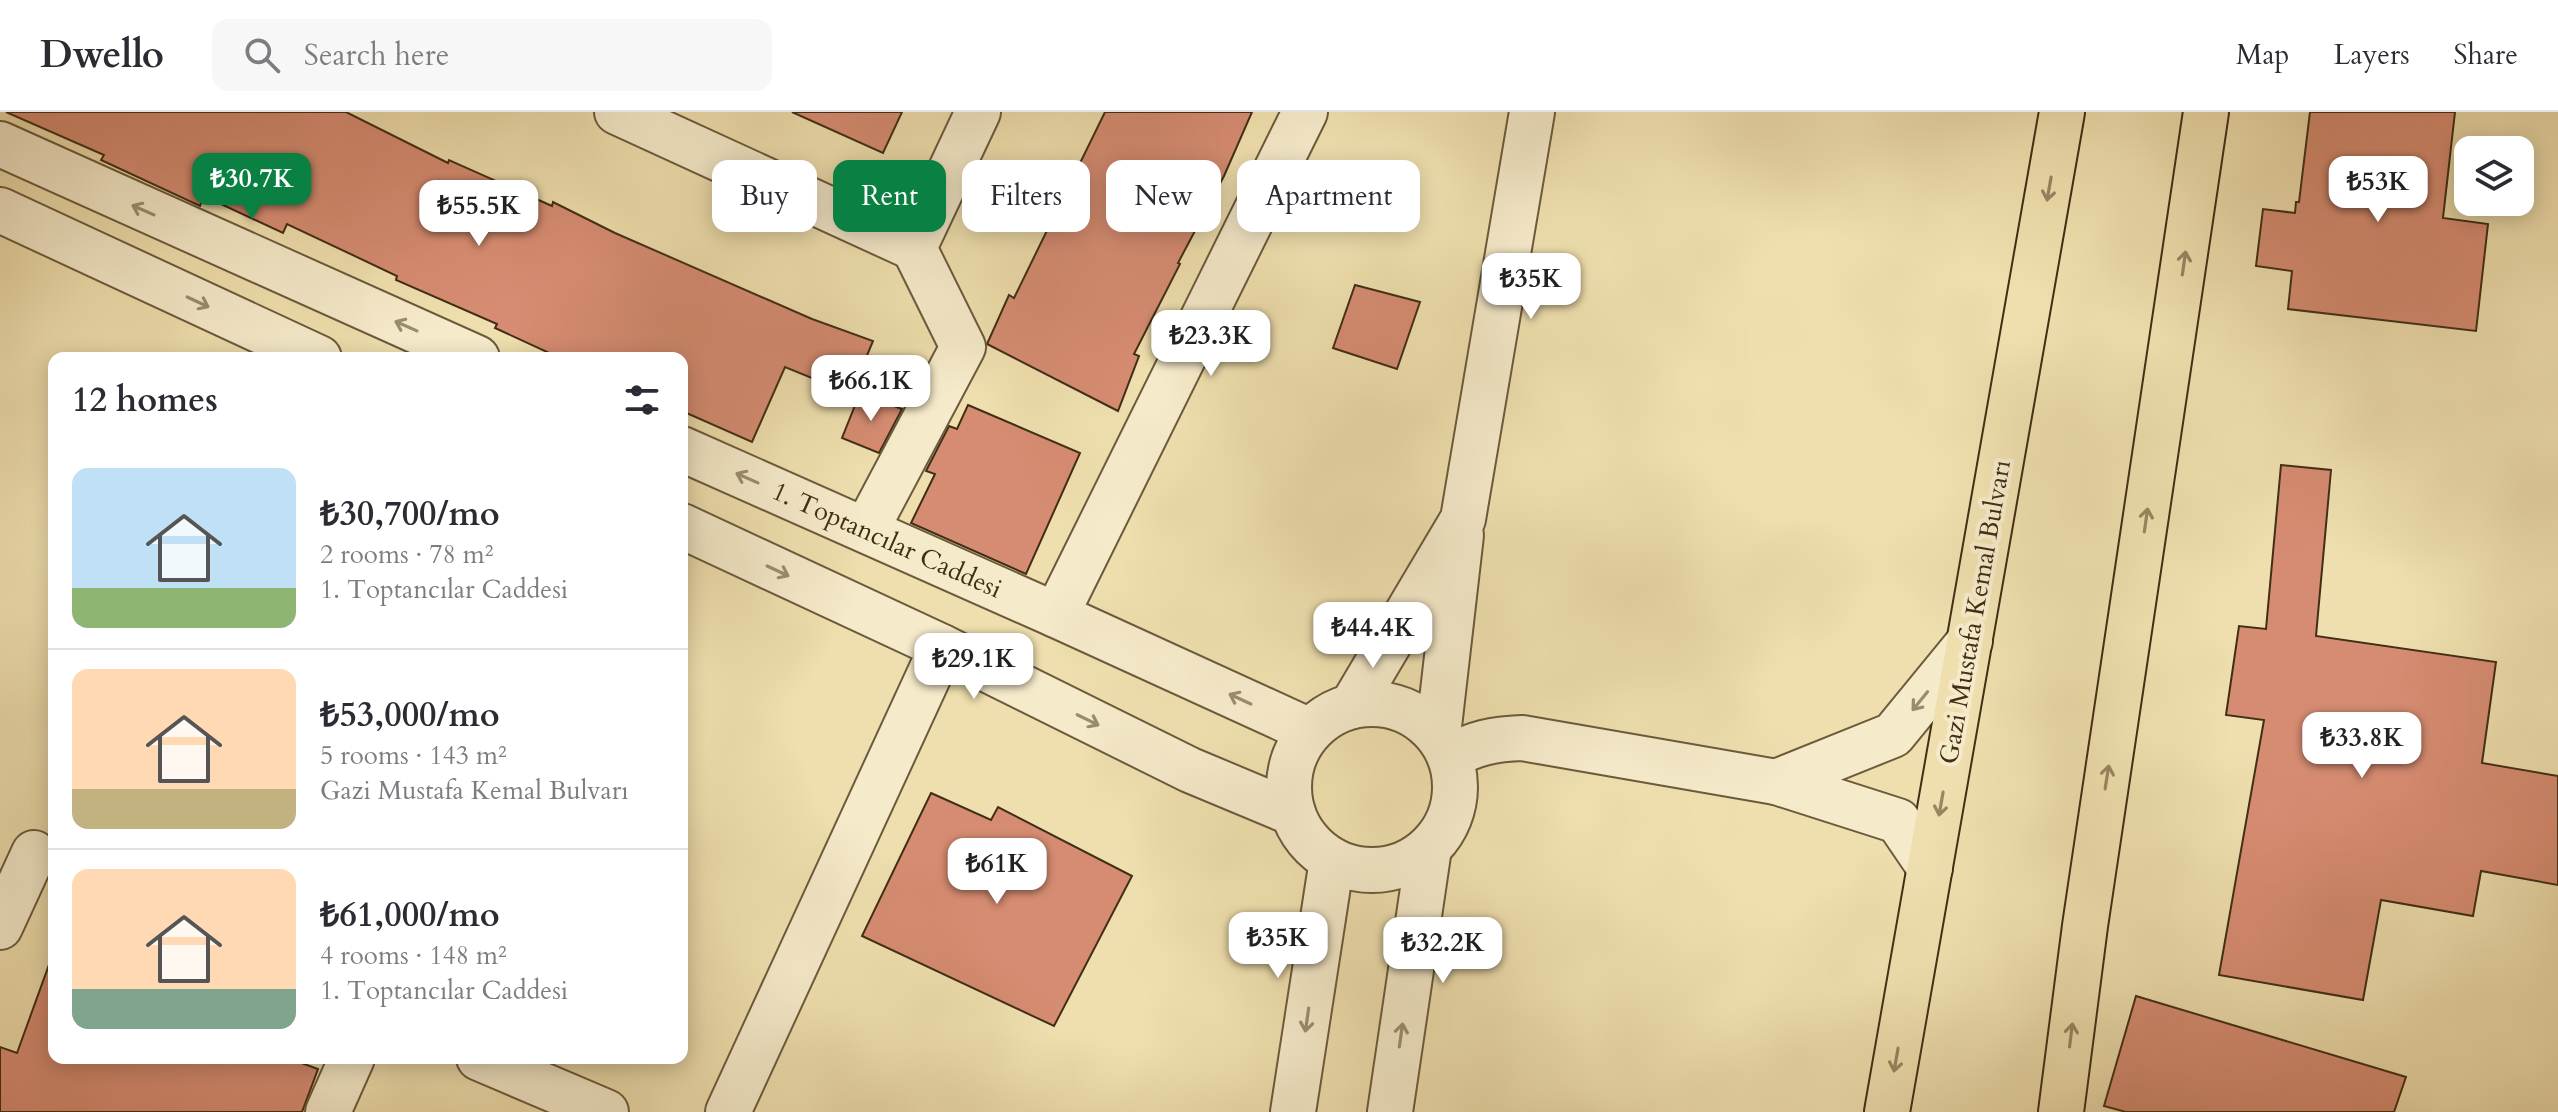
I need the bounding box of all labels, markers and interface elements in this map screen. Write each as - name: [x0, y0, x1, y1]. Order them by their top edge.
- search box: [212, 19, 772, 91]
- text: Dwello: [40, 29, 164, 81]
- icon: search: [240, 33, 284, 77]
- text: Search here: [304, 35, 449, 76]
- text: Map: [2236, 36, 2289, 74]
- text: Layers: [2333, 36, 2410, 74]
- text: Share: [2454, 36, 2518, 74]
- map controls: [2454, 136, 2534, 216]
- button: layers: [2454, 136, 2534, 216]
- pin: ₺30.7K: [187, 153, 317, 221]
- pin: ₺53K: [2331, 156, 2425, 224]
- chip: Buy: [712, 160, 817, 232]
- chip: Rent: [833, 160, 946, 232]
- chip: Filters: [962, 160, 1090, 232]
- chip: New: [1106, 160, 1221, 232]
- chip: Apartment: [1237, 160, 1420, 232]
- text: ₺30.7K: [210, 161, 294, 196]
- text: ₺53K: [2347, 164, 2409, 199]
- one-way arrow: [2040, 176, 2055, 201]
- pin: ₺55.5K: [414, 180, 544, 248]
- text: ₺55.5K: [437, 188, 521, 223]
- one-way arrow: [131, 201, 155, 216]
- one-way arrow: [2177, 251, 2192, 276]
- pin: ₺35K: [1484, 253, 1578, 321]
- text: ₺35K: [1500, 261, 1562, 296]
- one-way arrow: [185, 295, 209, 310]
- pin: ₺23.3K: [1146, 310, 1276, 378]
- one-way arrow: [394, 318, 419, 333]
- text: ₺23.3K: [1169, 318, 1253, 353]
- pin: ₺66.1K: [806, 355, 936, 423]
- text: ₺66.1K: [829, 363, 913, 398]
- text: 12 homes: [72, 377, 218, 423]
- icon: filters: [620, 378, 664, 422]
- street label: Gazi Mustafa Kemal Bulvarı: [1931, 457, 2019, 767]
- one-way arrow: [735, 469, 760, 484]
- street label: 1. Toptancılar Caddesi: [767, 474, 1007, 606]
- text: ₺30,700/mo: [320, 491, 500, 537]
- icon: home: [136, 500, 232, 596]
- one-way arrow: [2139, 508, 2154, 533]
- text: 2 rooms · 78 m²: [320, 537, 493, 572]
- one-way arrow: [766, 564, 790, 579]
- text: 1. Toptancılar Caddesi: [320, 572, 568, 607]
- pin: ₺44.4K: [1308, 602, 1438, 670]
- text: ₺44.4K: [1331, 610, 1415, 645]
- pin: ₺29.1K: [909, 633, 1039, 701]
- text: ₺29.1K: [932, 641, 1016, 676]
- one-way arrow: [1911, 690, 1929, 711]
- one-way arrow: [1228, 691, 1252, 706]
- text: ₺53,000/mo: [320, 692, 500, 738]
- icon: home: [136, 701, 232, 797]
- one-way arrow: [1076, 712, 1100, 728]
- pin: ₺33.8K: [2297, 712, 2427, 780]
- text: ₺33.8K: [2320, 720, 2404, 755]
- text: 5 rooms · 143 m²: [320, 738, 507, 773]
- one-way arrow: [2101, 765, 2116, 790]
- text: Gazi Mustafa Kemal Bulvarı: [320, 773, 628, 808]
- one-way arrow: [1933, 790, 1948, 816]
- pin: ₺61K: [950, 838, 1044, 906]
- text: ₺61K: [966, 846, 1028, 881]
- text: ₺61,000/mo: [320, 892, 500, 938]
- icon: home: [136, 901, 232, 997]
- pin: ₺35K: [1231, 912, 1325, 980]
- pin: ₺32.2K: [1378, 917, 1508, 985]
- text: ₺35K: [1247, 920, 1309, 955]
- text: ₺32.2K: [1401, 925, 1485, 960]
- text: 4 rooms · 148 m²: [320, 938, 507, 973]
- text: 1. Toptancılar Caddesi: [320, 973, 568, 1008]
- one-way arrow: [1299, 1007, 1314, 1032]
- one-way arrow: [1394, 1023, 1409, 1048]
- one-way arrow: [2064, 1023, 2079, 1048]
- one-way arrow: [1888, 1046, 1903, 1072]

